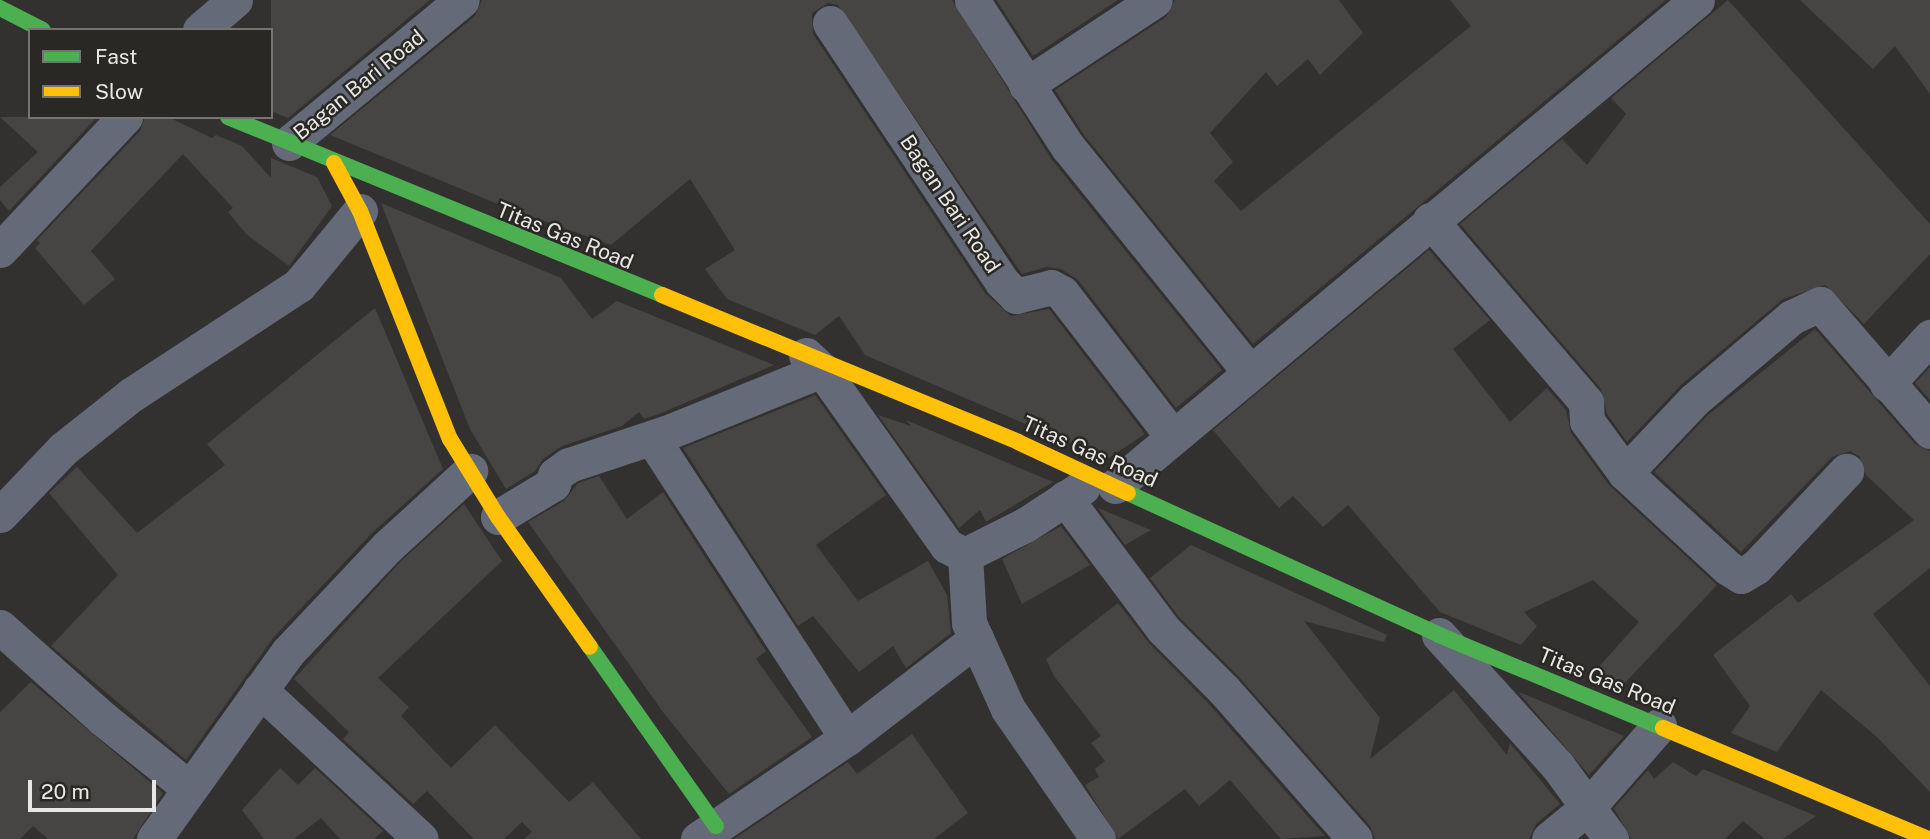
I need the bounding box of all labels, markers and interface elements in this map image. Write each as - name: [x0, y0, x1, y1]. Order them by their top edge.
- street label: Bagan Bari Road: [288, 24, 430, 146]
- legend: [28, 28, 273, 119]
- text: Fast: [95, 44, 137, 69]
- text: Slow: [95, 79, 143, 104]
- street label: Bagan Bari Road: [894, 130, 1006, 278]
- street label: Titas Gas Road: [493, 197, 637, 275]
- street label: Titas Gas Road: [1018, 411, 1162, 493]
- street label: Titas Gas Road: [1535, 642, 1679, 720]
- scale bar: [32, 766, 159, 810]
- text: 20 m: [41, 779, 90, 804]

